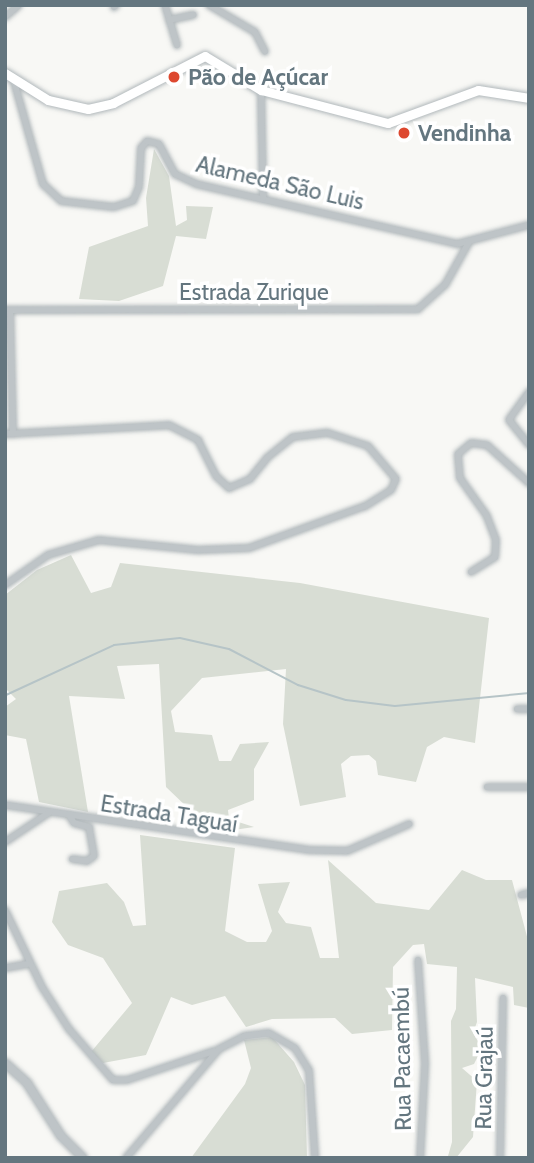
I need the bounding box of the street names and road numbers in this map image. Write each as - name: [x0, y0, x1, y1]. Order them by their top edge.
- street label: Alameda São Luis: [193, 150, 367, 216]
- street label: Estrada Zurique: [179, 278, 329, 306]
- street label: Estrada Taguaí: [99, 790, 239, 838]
- street label: Rua Pacaembú: [387, 987, 417, 1131]
- street label: Rua Grajaú: [469, 1026, 499, 1130]

